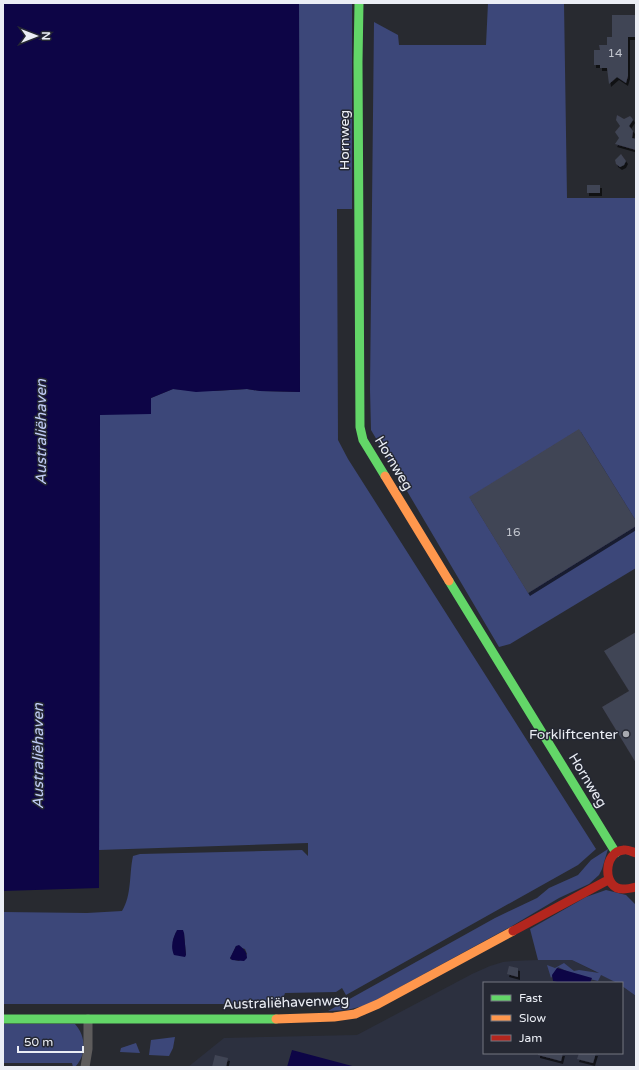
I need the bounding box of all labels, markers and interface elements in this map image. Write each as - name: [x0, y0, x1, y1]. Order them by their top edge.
- north arrow: [16, 16, 56, 56]
- text: N: [39, 32, 52, 40]
- house number: 14: [607, 46, 623, 60]
- street label: Hornweg: [336, 110, 353, 170]
- water label: Australiëhaven: [32, 378, 50, 485]
- street label: Hornweg: [371, 433, 416, 494]
- house number: 16: [505, 525, 521, 539]
- water label: Australiëhaven: [29, 702, 47, 809]
- place label: Forkliftcenter: [529, 726, 619, 743]
- marker: Forkliftcenter: [621, 729, 631, 739]
- street label: Hornweg: [565, 750, 610, 811]
- legend: [483, 982, 623, 1054]
- text: Fast: [519, 991, 543, 1005]
- street label: Australiëhavenweg: [222, 992, 350, 1013]
- text: Slow: [519, 1011, 546, 1025]
- scale bar: [18, 1028, 83, 1054]
- text: Jam: [519, 1031, 542, 1045]
- text: 50 m: [24, 1035, 53, 1049]

